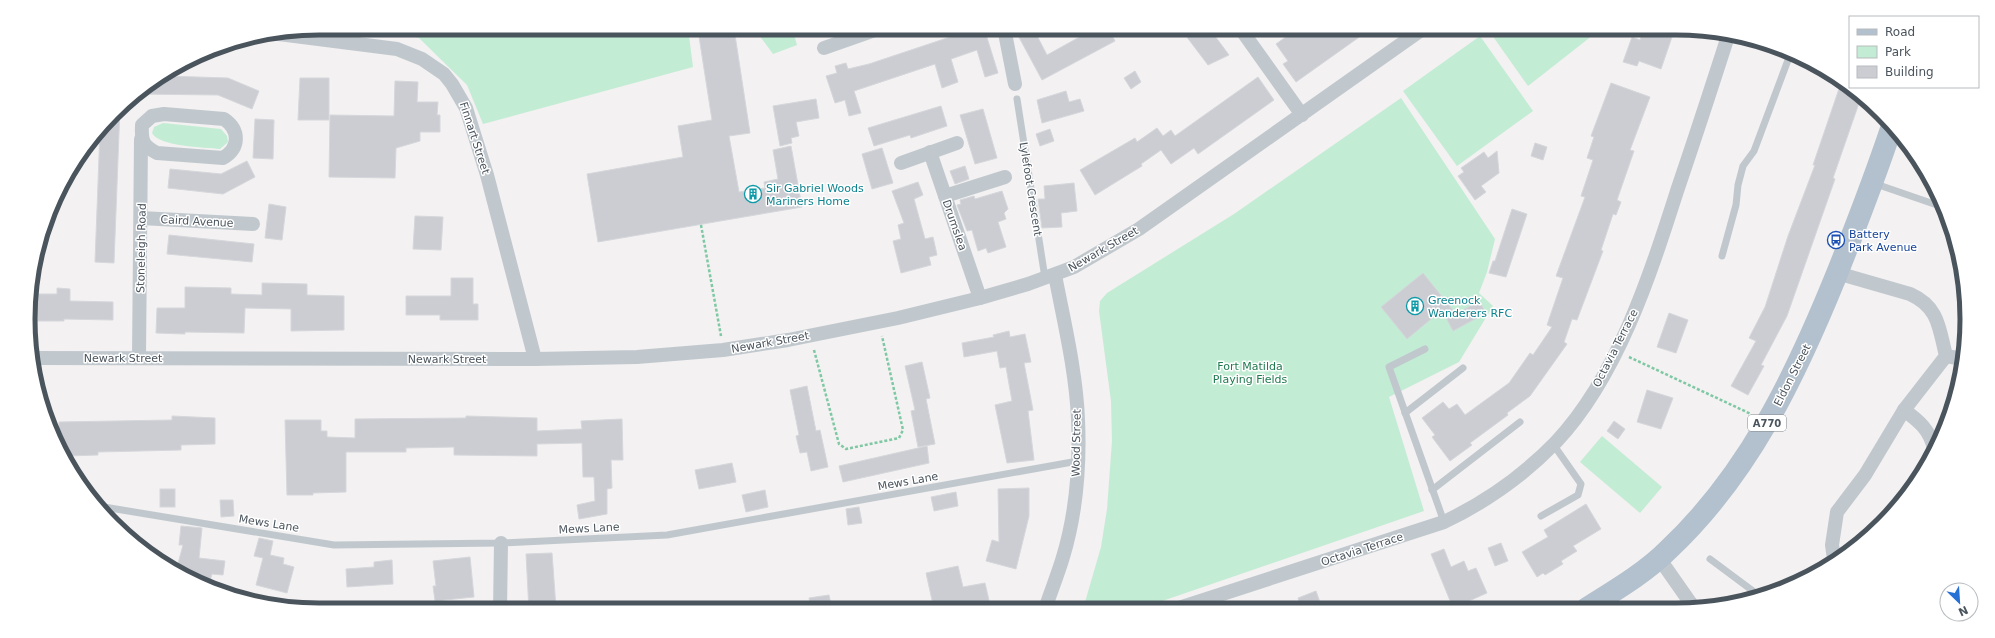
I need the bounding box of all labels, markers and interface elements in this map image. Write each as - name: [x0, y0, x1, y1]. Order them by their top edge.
- legend: [1849, 16, 1979, 88]
- text: Road: [1885, 25, 1915, 39]
- text: Park: [1885, 45, 1911, 59]
- text: Building: [1885, 65, 1934, 79]
- street label: Finnart Street: [457, 100, 493, 176]
- street label: Lylefoot Crescent: [1017, 141, 1044, 238]
- place label: Sir Gabriel Woods Mariners Home: [766, 182, 864, 208]
- building icon: Sir Gabriel Woods Mariners Home: [743, 184, 763, 204]
- street label: Drumslea: [940, 198, 969, 252]
- street label: Stoneleigh Road: [134, 203, 149, 293]
- street label: Caird Avenue: [160, 213, 234, 230]
- street label: Newark Street: [1066, 224, 1141, 275]
- place label: Battery Park Avenue: [1849, 228, 1917, 254]
- bus stop icon: Battery Park Avenue: [1826, 230, 1846, 250]
- place label: Greenock Wanderers RFC: [1428, 294, 1512, 320]
- building icon: Greenock Wanderers RFC: [1405, 296, 1425, 316]
- street label: Octavia Terrace: [1590, 307, 1641, 389]
- street label: Newark Street: [730, 329, 811, 356]
- street label: Eldon Street: [1771, 342, 1814, 408]
- street label: Newark Street: [84, 352, 163, 365]
- street label: Newark Street: [408, 353, 487, 366]
- park label: Fort Matilda Playing Fields: [1213, 360, 1288, 386]
- street label: Wood Street: [1069, 408, 1084, 477]
- road number: A770: [1748, 415, 1786, 431]
- street label: Mews Lane: [877, 470, 940, 493]
- street label: Mews Lane: [238, 512, 300, 535]
- street label: Mews Lane: [558, 520, 620, 537]
- street label: Octavia Terrace: [1319, 530, 1405, 569]
- north arrow: [1939, 582, 1979, 622]
- text: N: [1956, 603, 1970, 618]

